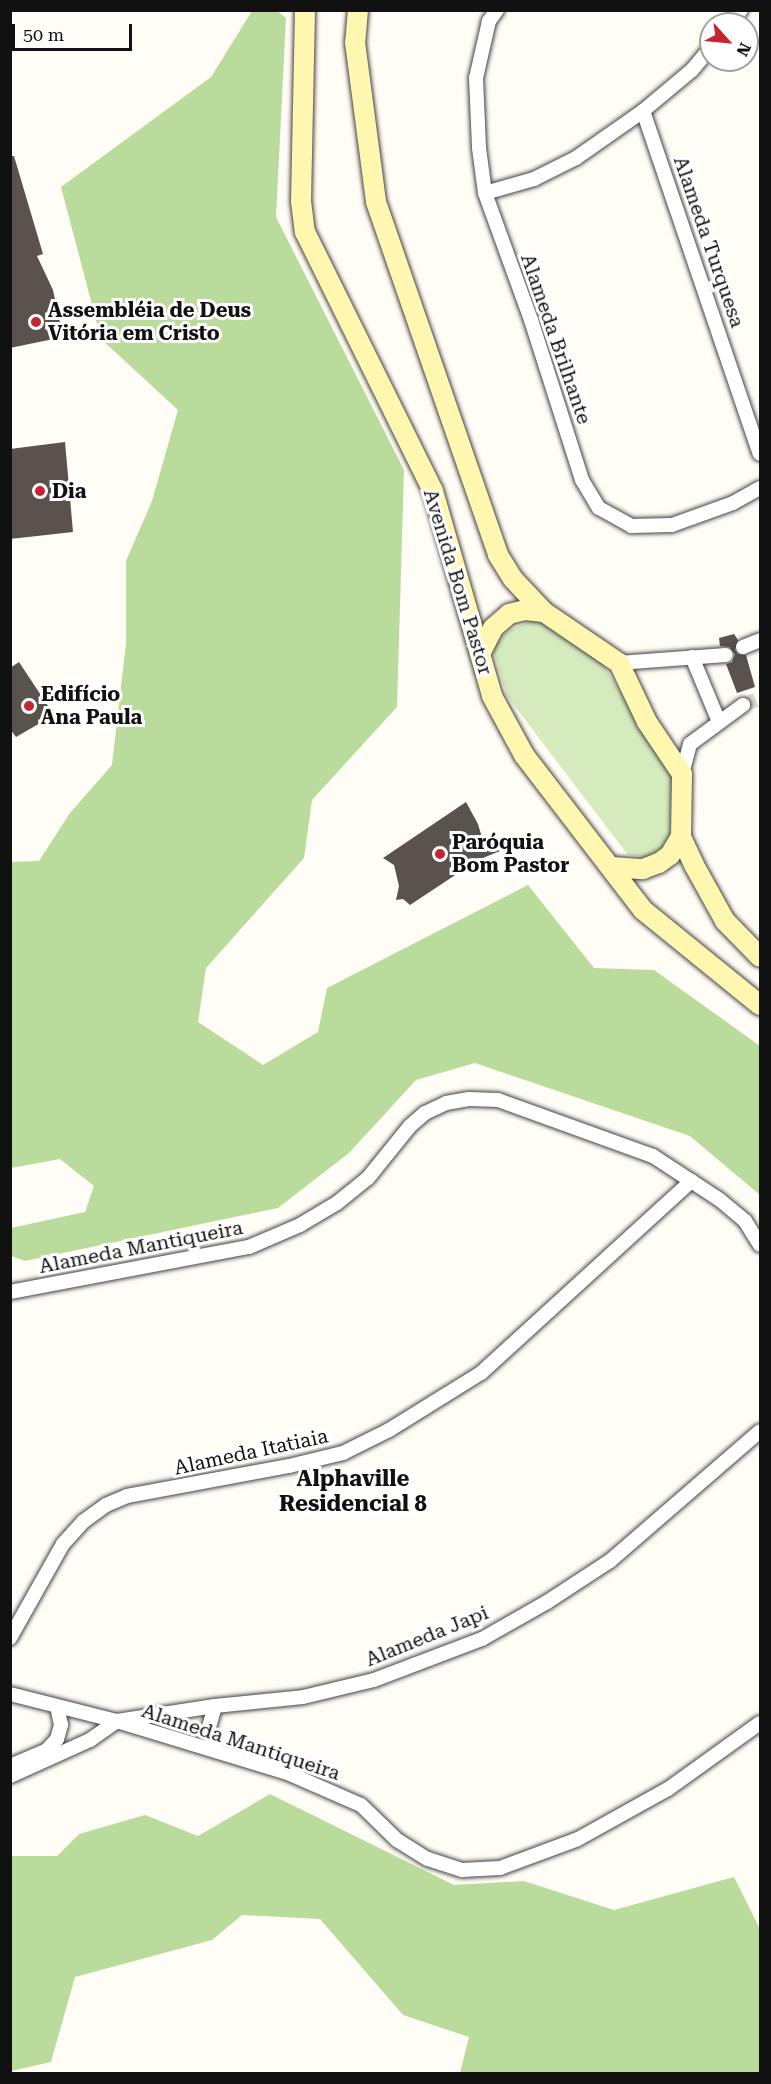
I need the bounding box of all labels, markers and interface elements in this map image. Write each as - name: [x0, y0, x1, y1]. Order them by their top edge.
- scale bar: [15, 12, 135, 50]
- north arrow: [699, 12, 759, 72]
- text: 50 m: [23, 24, 64, 45]
- text: N: [732, 40, 755, 59]
- street label: Alameda Turquesa: [668, 153, 750, 331]
- street label: Alameda Brilhante: [516, 251, 596, 427]
- place label: Assembléia de Deus Vitória em Cristo: [48, 298, 251, 345]
- marker: Assembléia de Deus Vitória em Cristo: [29, 315, 43, 329]
- place label: Dia: [52, 479, 86, 503]
- marker: Dia: [33, 484, 47, 498]
- street label: Avenida Bom Pastor: [418, 486, 498, 678]
- place label: Edifício Ana Paula: [41, 682, 142, 729]
- marker: Edifício Ana Paula: [22, 699, 36, 713]
- place label: Paróquia Bom Pastor: [452, 831, 569, 878]
- marker: Paróquia Bom Pastor: [433, 847, 447, 861]
- street label: Alameda Mantiqueira: [37, 1215, 245, 1279]
- street label: Alameda Itatiaia: [172, 1424, 330, 1480]
- district label: Alphaville Residencial 8: [279, 1465, 427, 1516]
- street label: Alameda Japi: [362, 1600, 492, 1672]
- street label: Alameda Mantiqueira: [139, 1699, 343, 1785]

